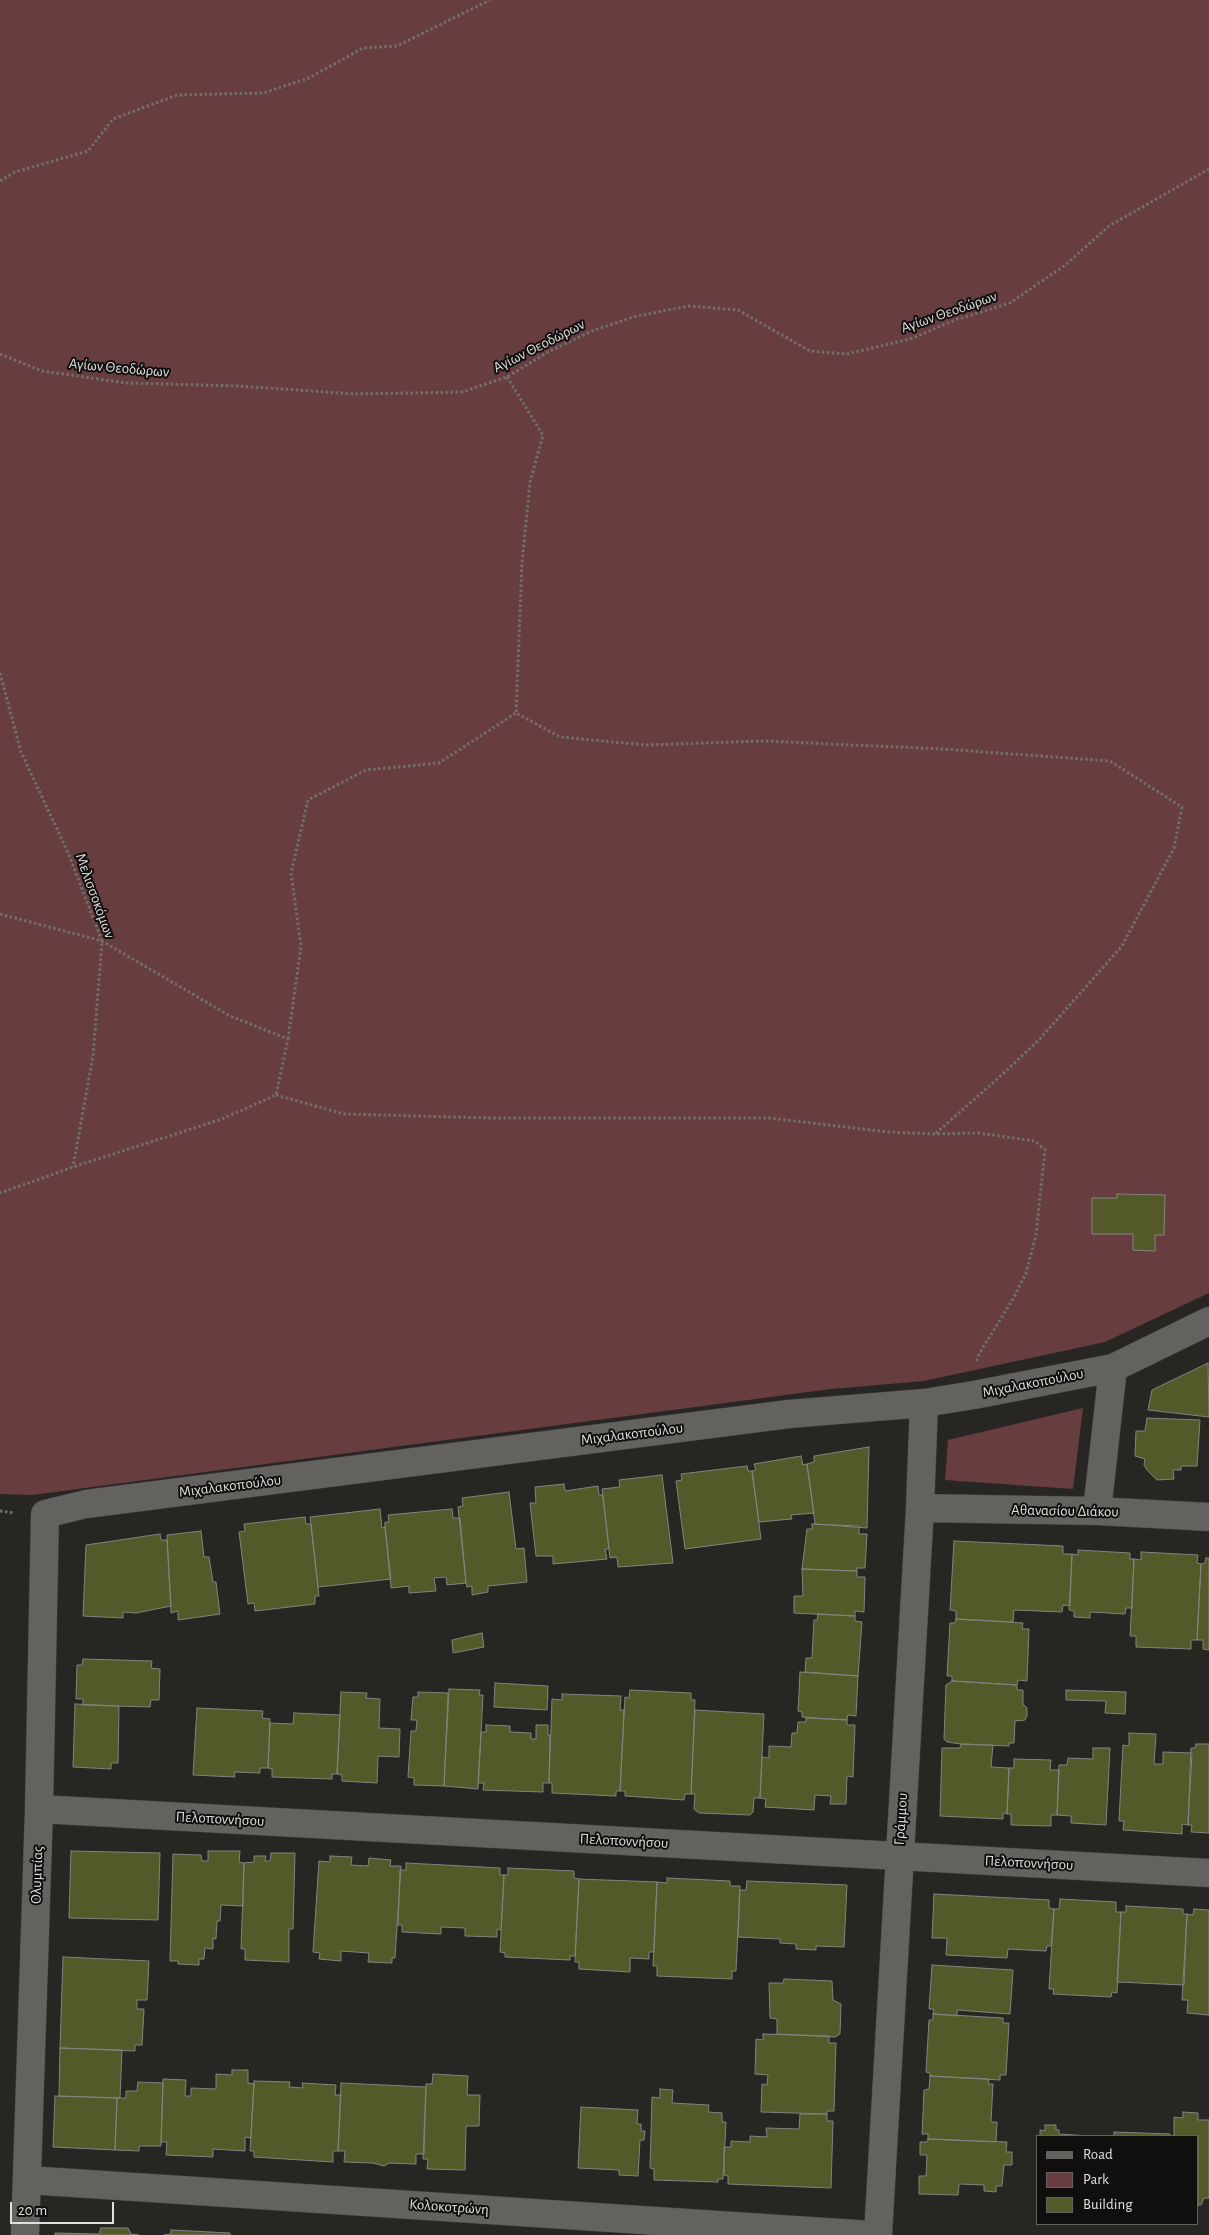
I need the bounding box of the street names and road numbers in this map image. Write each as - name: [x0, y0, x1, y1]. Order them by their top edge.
- street label: Αγίων Θεοδώρων: [898, 287, 1000, 337]
- street label: Αγίων Θεοδώρων: [490, 315, 588, 377]
- street label: Αγίων Θεοδώρων: [68, 355, 170, 381]
- street label: Μελισσοκόμων: [71, 851, 119, 941]
- street label: Μιχαλακοπούλου: [981, 1364, 1085, 1402]
- street label: Μιχαλακοπούλου: [580, 1419, 684, 1449]
- street label: Μιχαλακοπούλου: [178, 1471, 282, 1501]
- street label: Αθανασίου Διάκου: [1011, 1501, 1119, 1521]
- street label: Γράμμου: [890, 1792, 912, 1846]
- street label: Πελοποννήσου: [175, 1808, 265, 1830]
- street label: Πελοποννήσου: [579, 1830, 669, 1852]
- street label: Ολυμπίας: [27, 1846, 47, 1904]
- street label: Πελοποννήσου: [984, 1852, 1074, 1874]
- street label: Κολοκοτρώνη: [409, 2195, 489, 2219]

